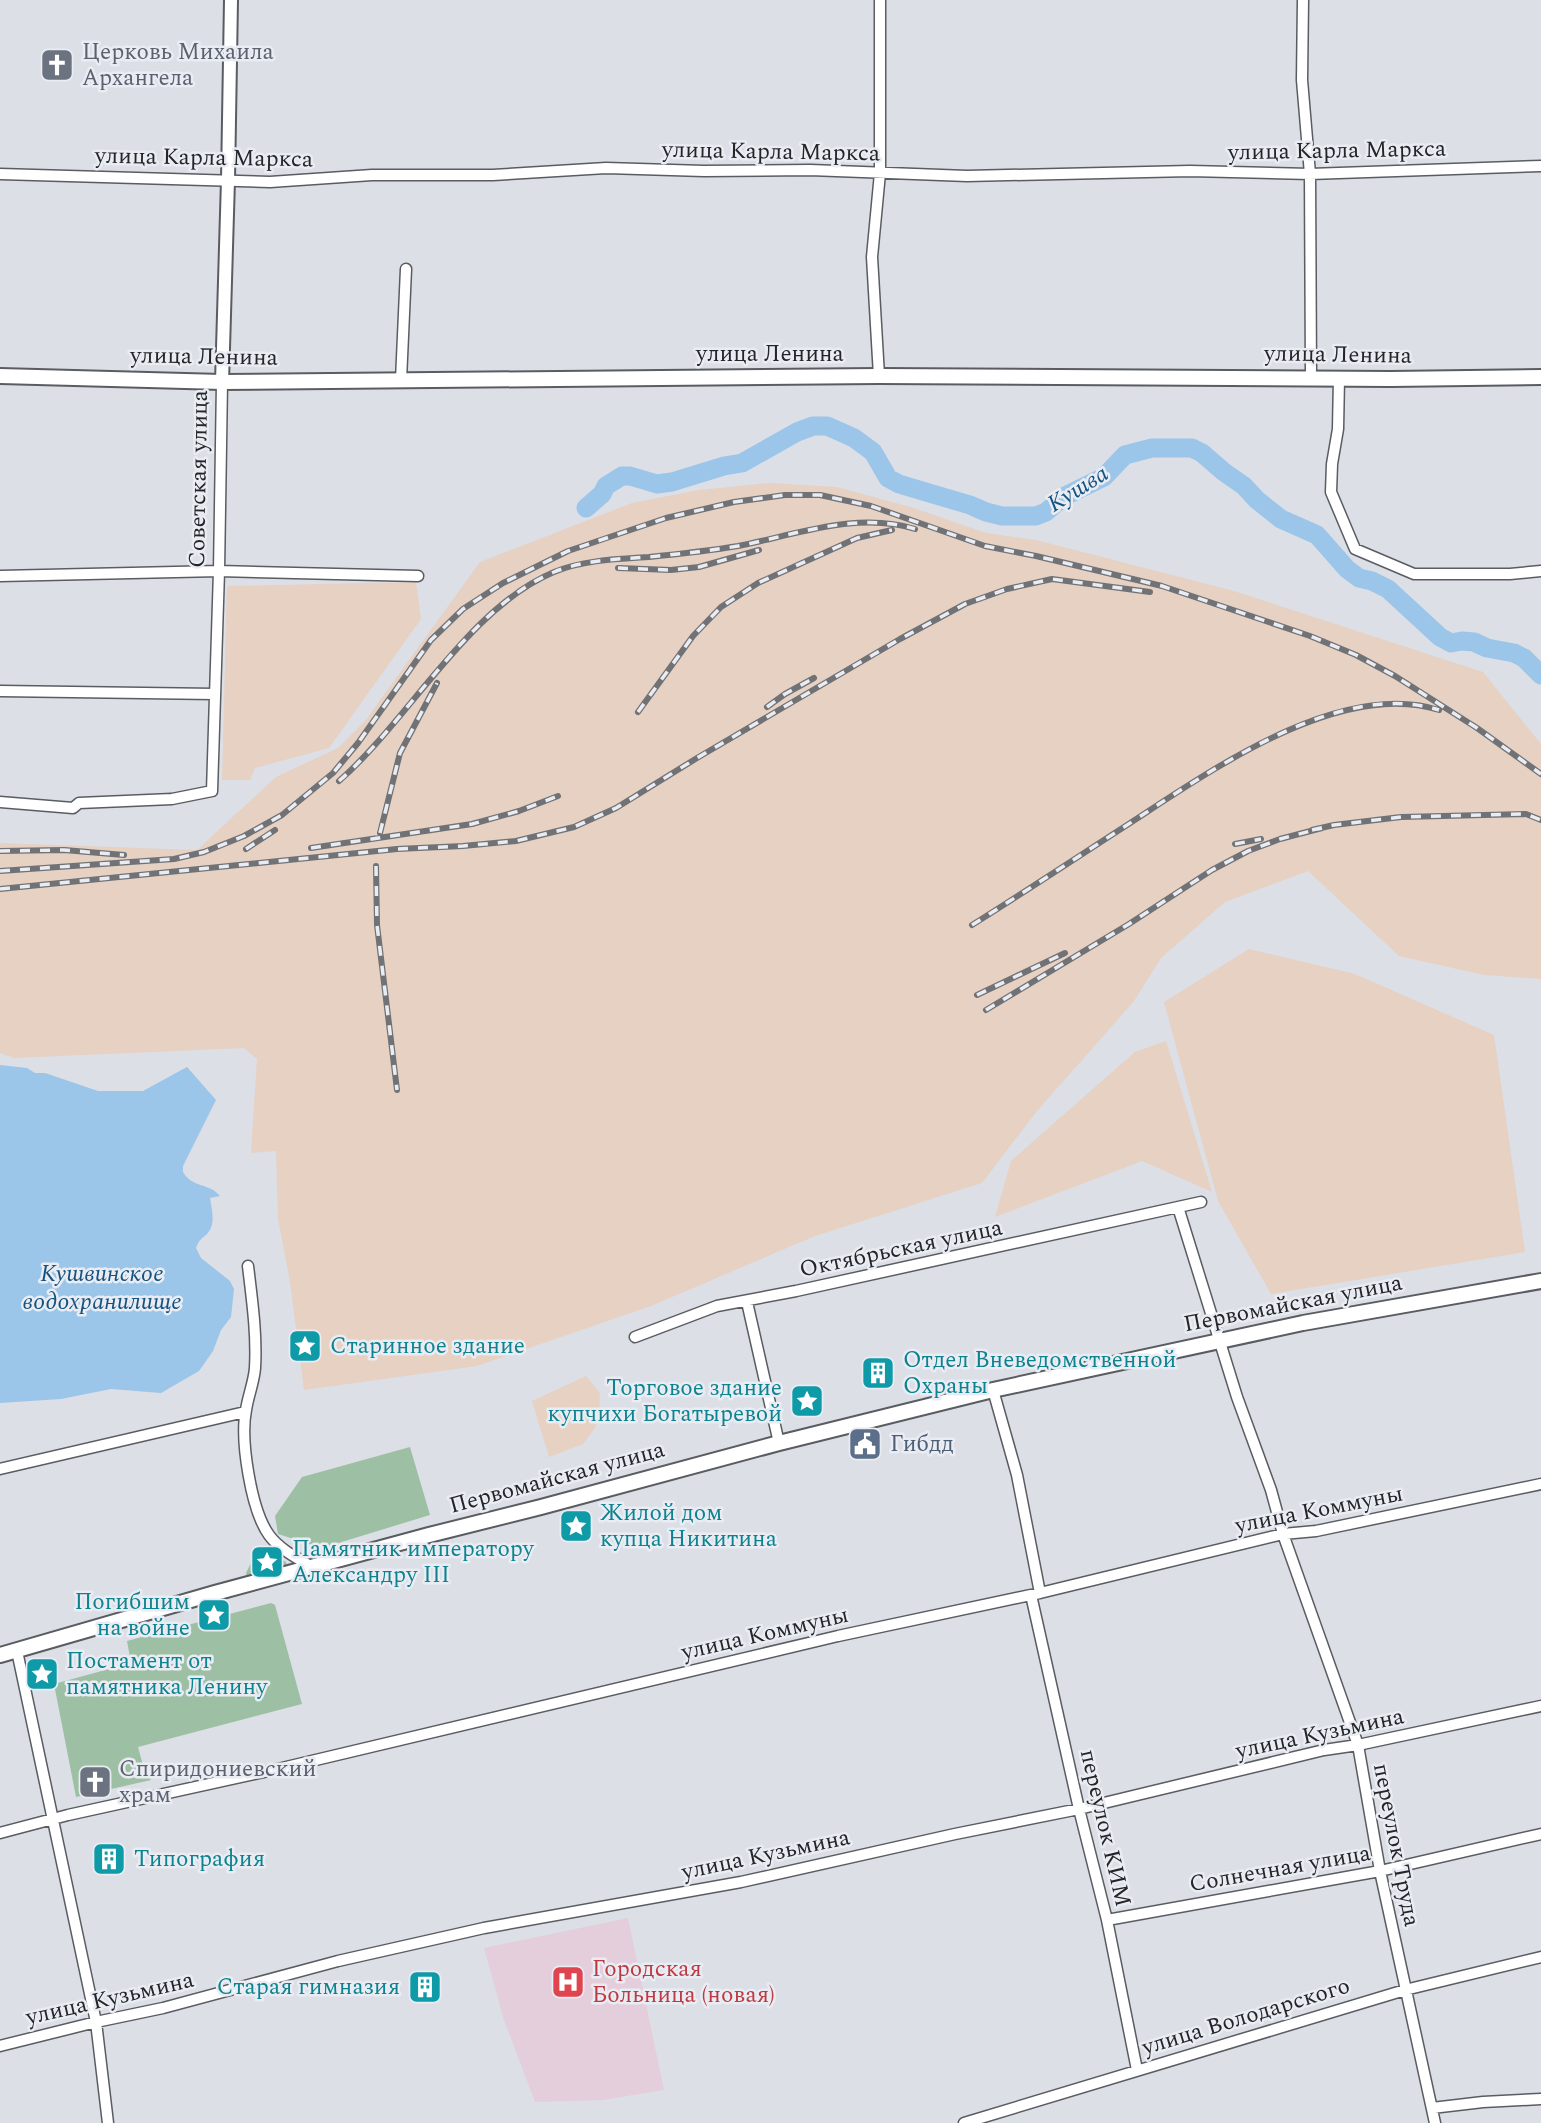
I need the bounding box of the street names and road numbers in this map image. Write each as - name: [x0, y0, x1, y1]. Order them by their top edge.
- street label: улица Карла Маркса: [1227, 132, 1446, 170]
- street label: улица Карла Маркса: [661, 133, 880, 171]
- street label: улица Карла Маркса: [94, 139, 313, 177]
- street label: улица Ленина: [1263, 336, 1412, 374]
- street label: улица Ленина: [695, 337, 844, 372]
- street label: улица Ленина: [129, 338, 278, 376]
- street label: Советская улица: [180, 390, 218, 568]
- street label: Октябрьская улица: [796, 1210, 1006, 1288]
- street label: Первомайская улица: [1181, 1266, 1405, 1342]
- street label: Первомайская улица: [445, 1432, 669, 1524]
- street label: улица Коммуны: [1231, 1477, 1406, 1544]
- street label: улица Коммуны: [677, 1598, 852, 1670]
- street label: улица Кузьмина: [1232, 1699, 1407, 1769]
- street label: переулок КИМ: [1070, 1746, 1140, 1910]
- street label: переулок Труда: [1363, 1760, 1429, 1930]
- street label: улица Кузьмина: [678, 1820, 853, 1890]
- street label: Солнечная улица: [1187, 1836, 1373, 1902]
- street label: улица Кузьмина: [22, 1963, 197, 2036]
- street label: улица Володарского: [1137, 1969, 1354, 2066]

